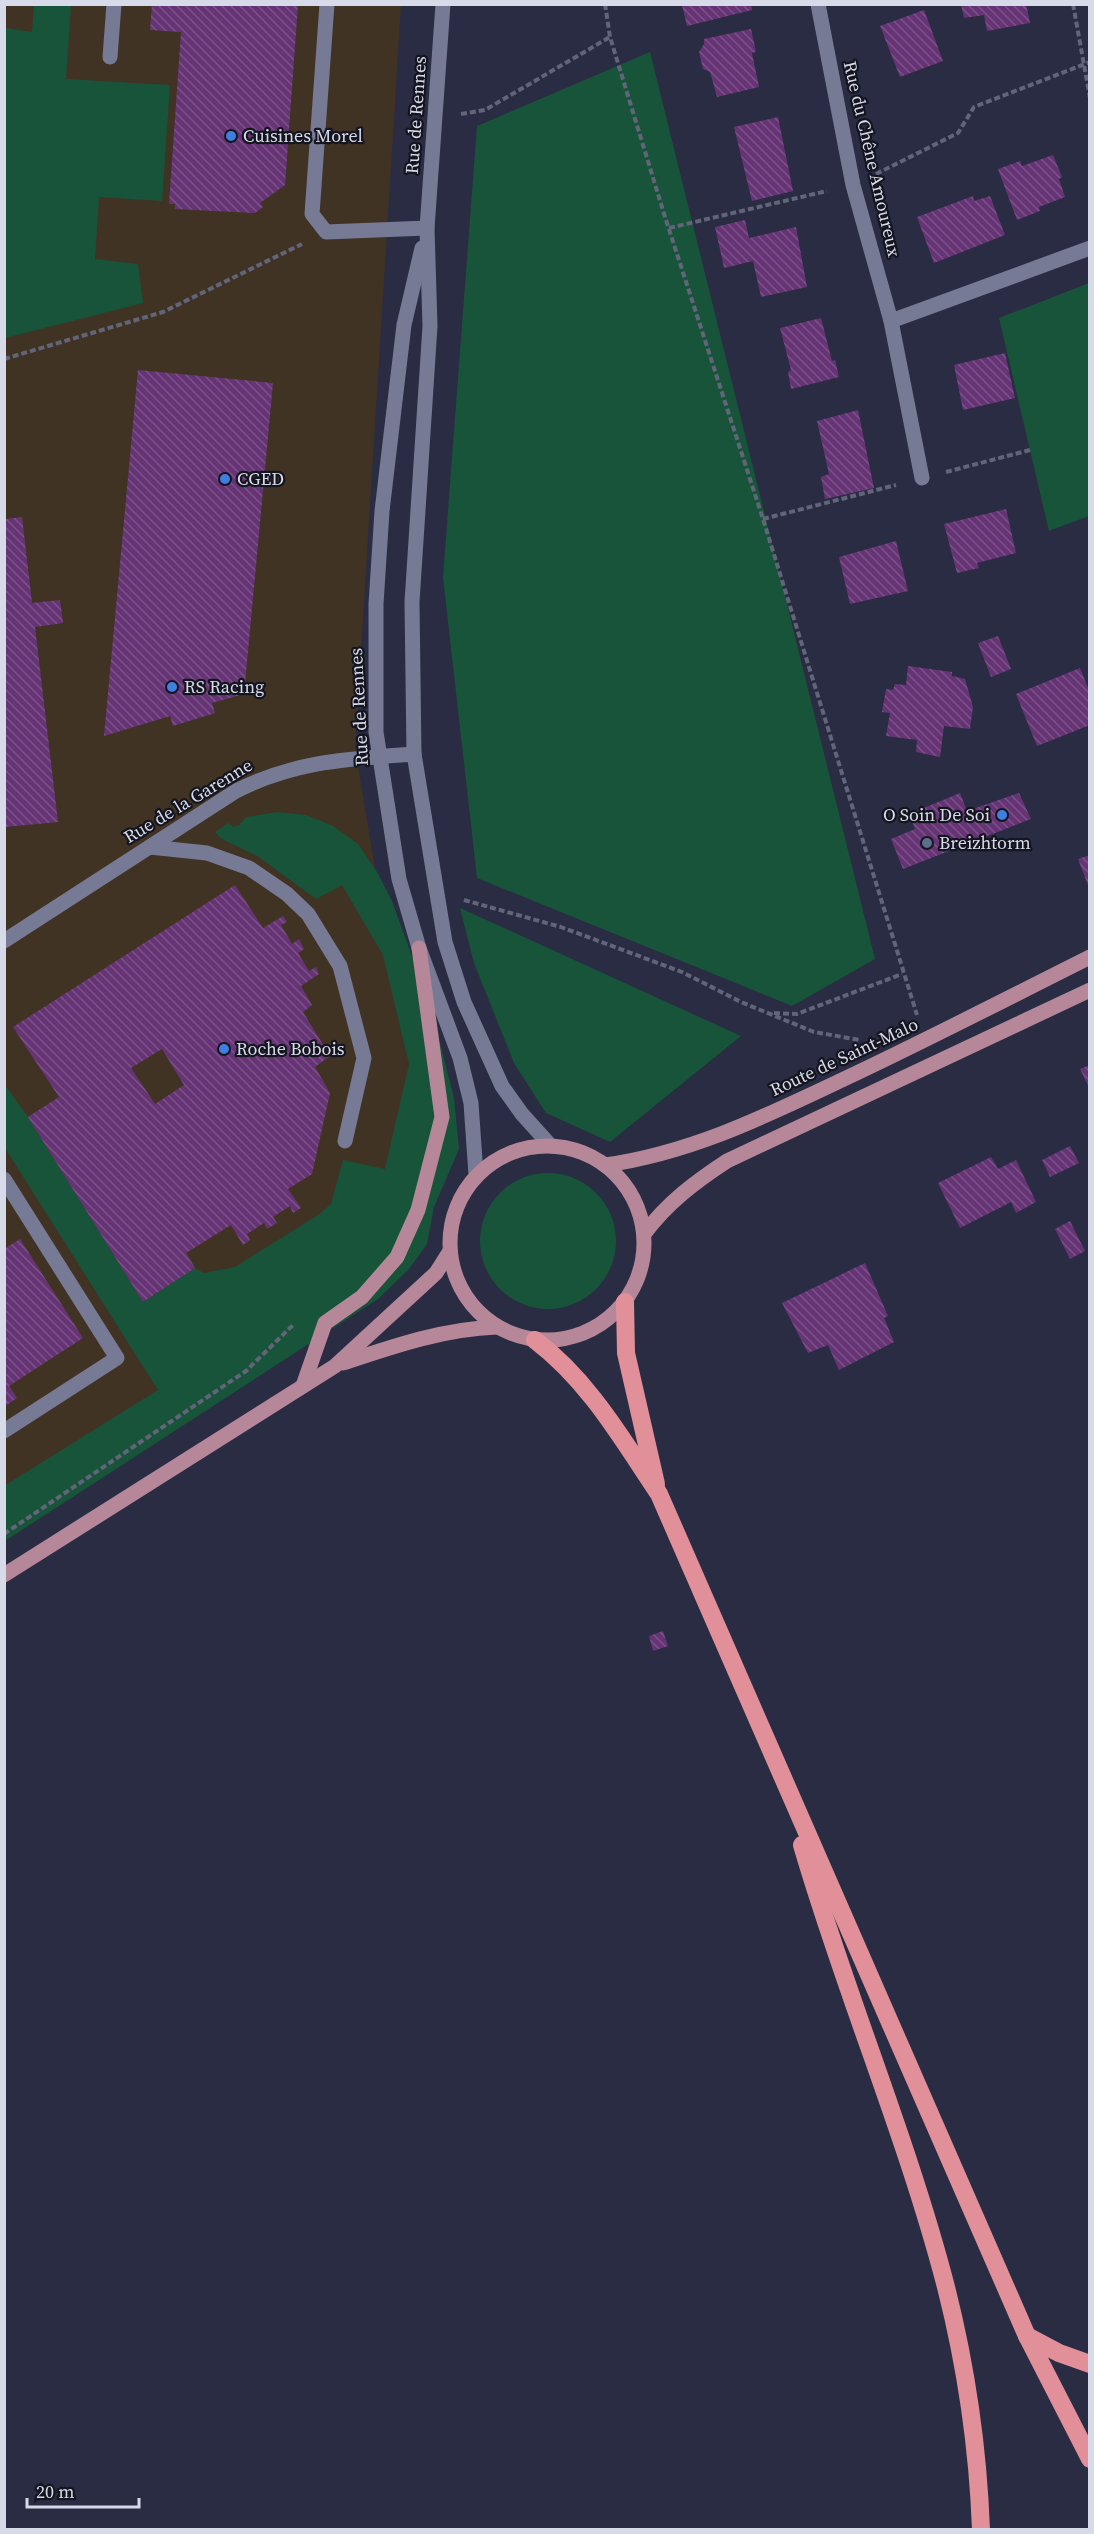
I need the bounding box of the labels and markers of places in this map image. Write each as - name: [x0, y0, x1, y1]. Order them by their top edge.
- place label: Cuisines Morel: [243, 123, 363, 148]
- marker: Cuisines Morel: [224, 129, 238, 143]
- place label: CGED: [237, 466, 284, 491]
- marker: CGED: [218, 472, 232, 486]
- place label: RS Racing: [184, 674, 264, 699]
- marker: RS Racing: [165, 680, 179, 694]
- place label: O Soin De Soi: [883, 802, 990, 827]
- marker: O Soin De Soi: [995, 808, 1009, 822]
- place label: Breizhtorm: [939, 830, 1031, 855]
- marker: Breizhtorm: [920, 836, 934, 850]
- place label: Roche Bobois: [236, 1036, 345, 1061]
- marker: Roche Bobois: [217, 1042, 231, 1056]

